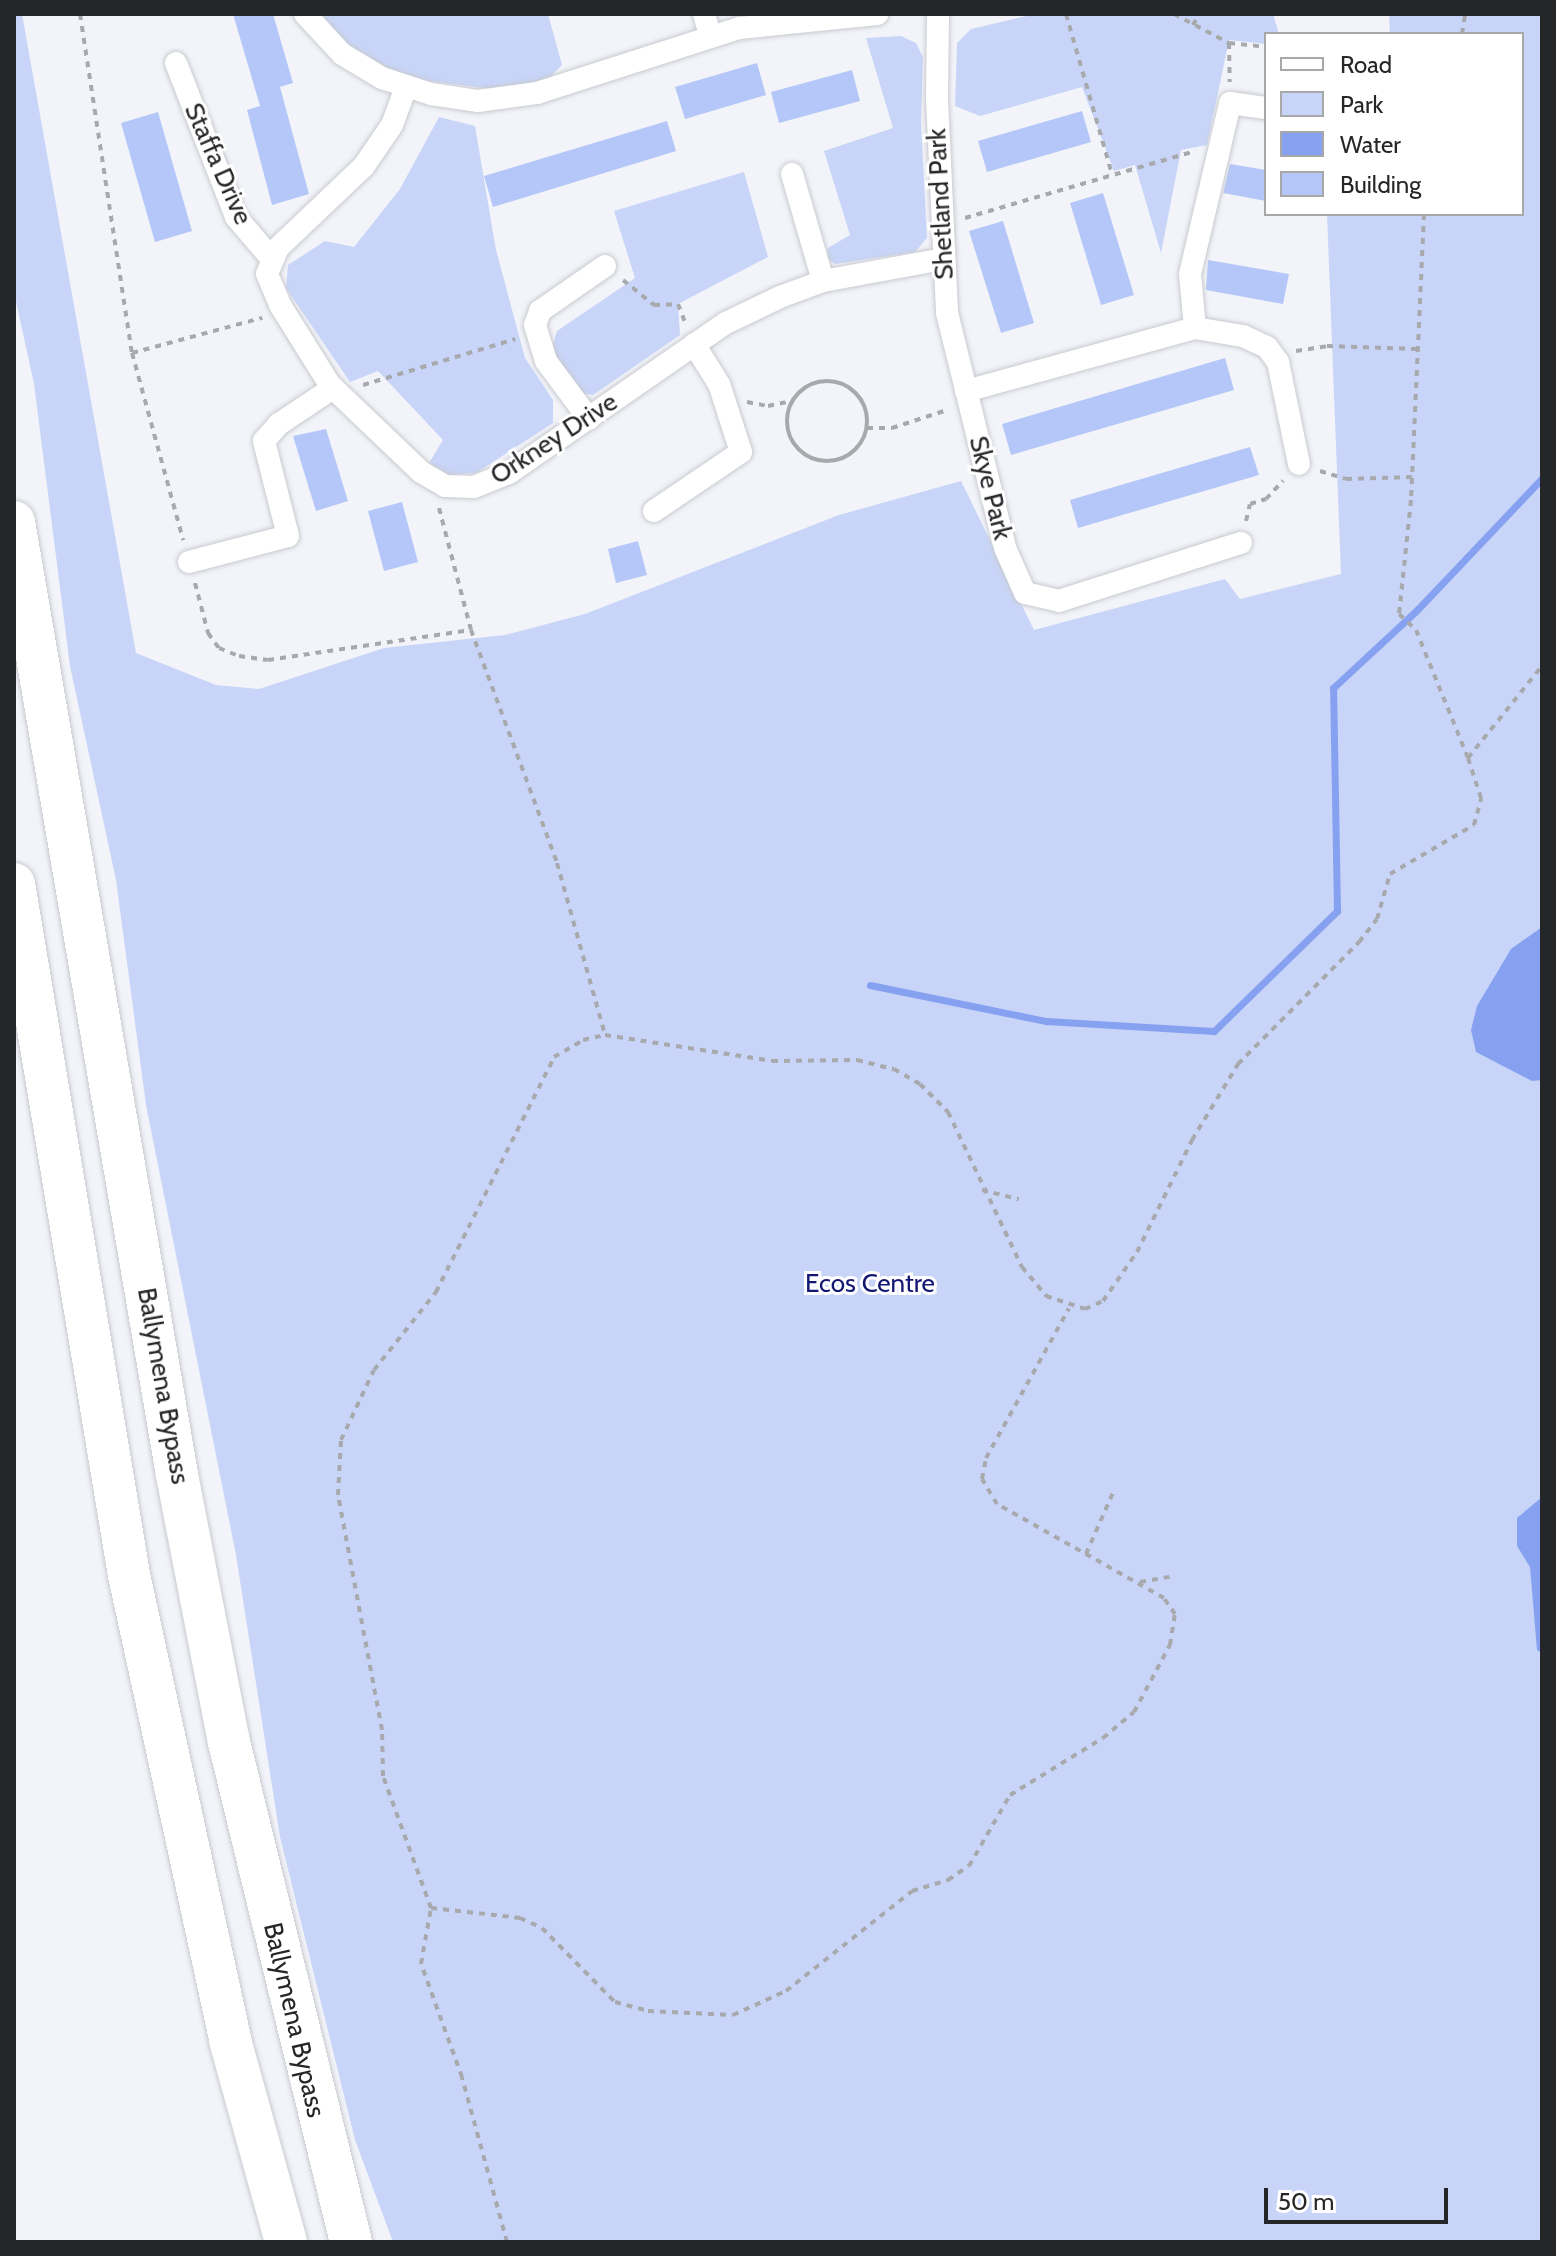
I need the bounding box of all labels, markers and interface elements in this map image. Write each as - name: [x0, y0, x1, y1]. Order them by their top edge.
- legend: [1264, 32, 1524, 216]
- text: Road: [1340, 50, 1392, 79]
- text: Park: [1340, 90, 1383, 119]
- street label: Staffa Drive: [177, 98, 259, 230]
- street label: Shetland Park: [921, 128, 961, 280]
- text: Water: [1340, 130, 1401, 159]
- text: Building: [1340, 170, 1421, 199]
- street label: Orkney Drive: [485, 387, 623, 491]
- street label: Skye Park: [962, 433, 1018, 543]
- park label: Ecos Centre: [805, 1268, 935, 1300]
- street label: Ballymena Bypass: [130, 1285, 196, 1487]
- street label: Ballymena Bypass: [256, 1920, 332, 2120]
- scale bar: [1268, 2172, 1452, 2222]
- text: 50 m: [1278, 2187, 1334, 2216]

